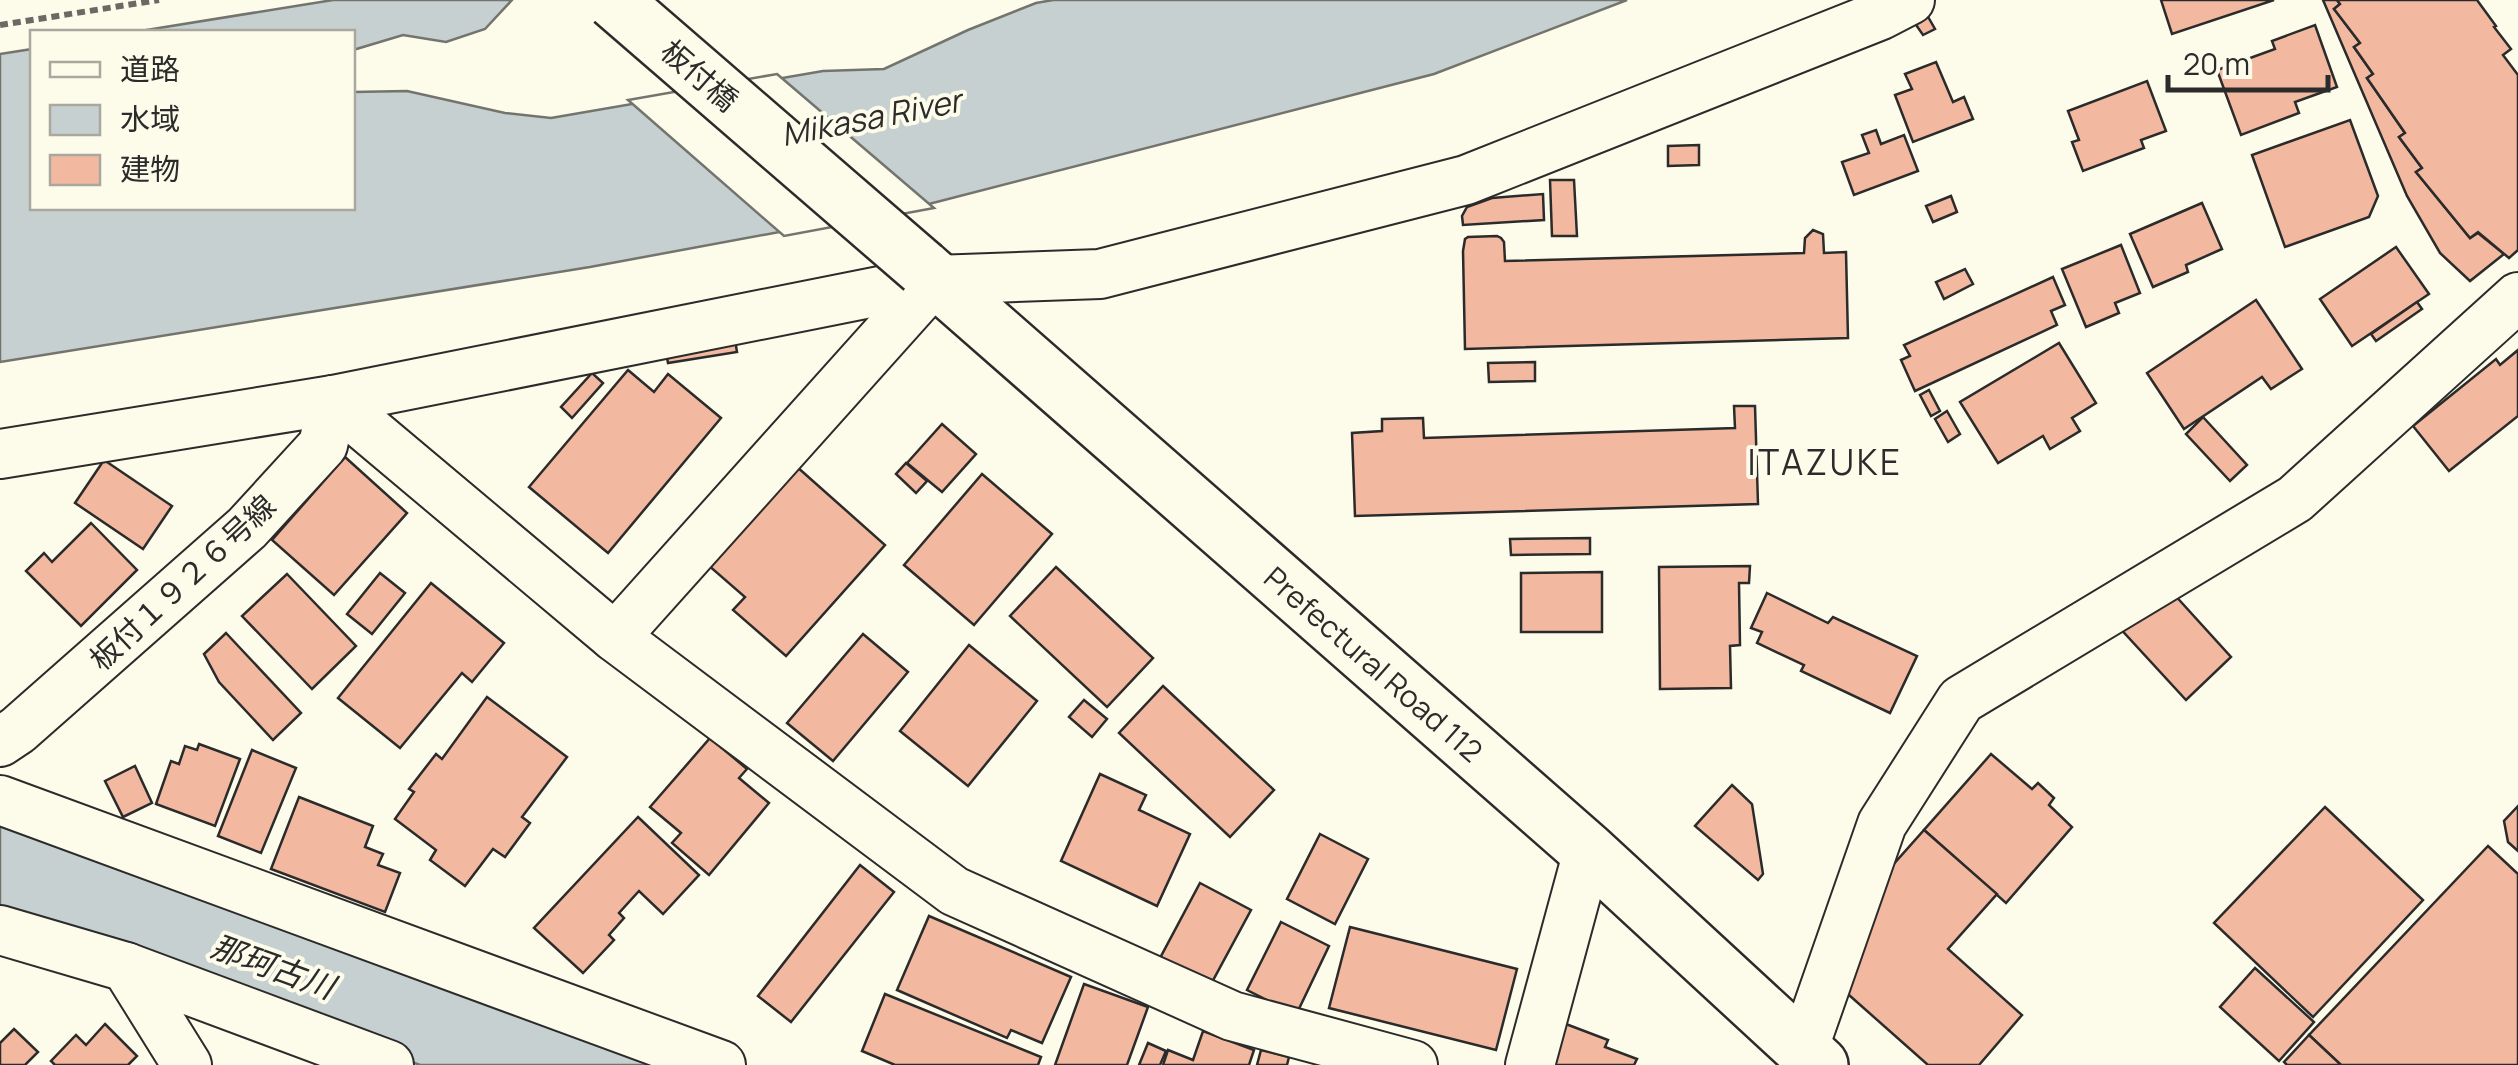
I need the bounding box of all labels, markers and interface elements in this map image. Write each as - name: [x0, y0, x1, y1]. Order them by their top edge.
- legend: [30, 30, 355, 210]
- street label: 板付橋: [653, 30, 747, 120]
- scale bar: [2168, 30, 2328, 92]
- text: 20 m: [2183, 43, 2250, 84]
- text: 道路: [120, 48, 180, 89]
- water label: Mikasa River: [777, 77, 969, 156]
- text: 水域: [120, 98, 180, 139]
- text: 建物: [120, 148, 180, 189]
- district label: ITAZUKE: [1748, 438, 1902, 486]
- street label: 板付１９２６号線: [80, 485, 284, 679]
- street label: Prefectural Road 112: [1256, 557, 1492, 771]
- water label: 那珂古川: [205, 923, 343, 1010]

